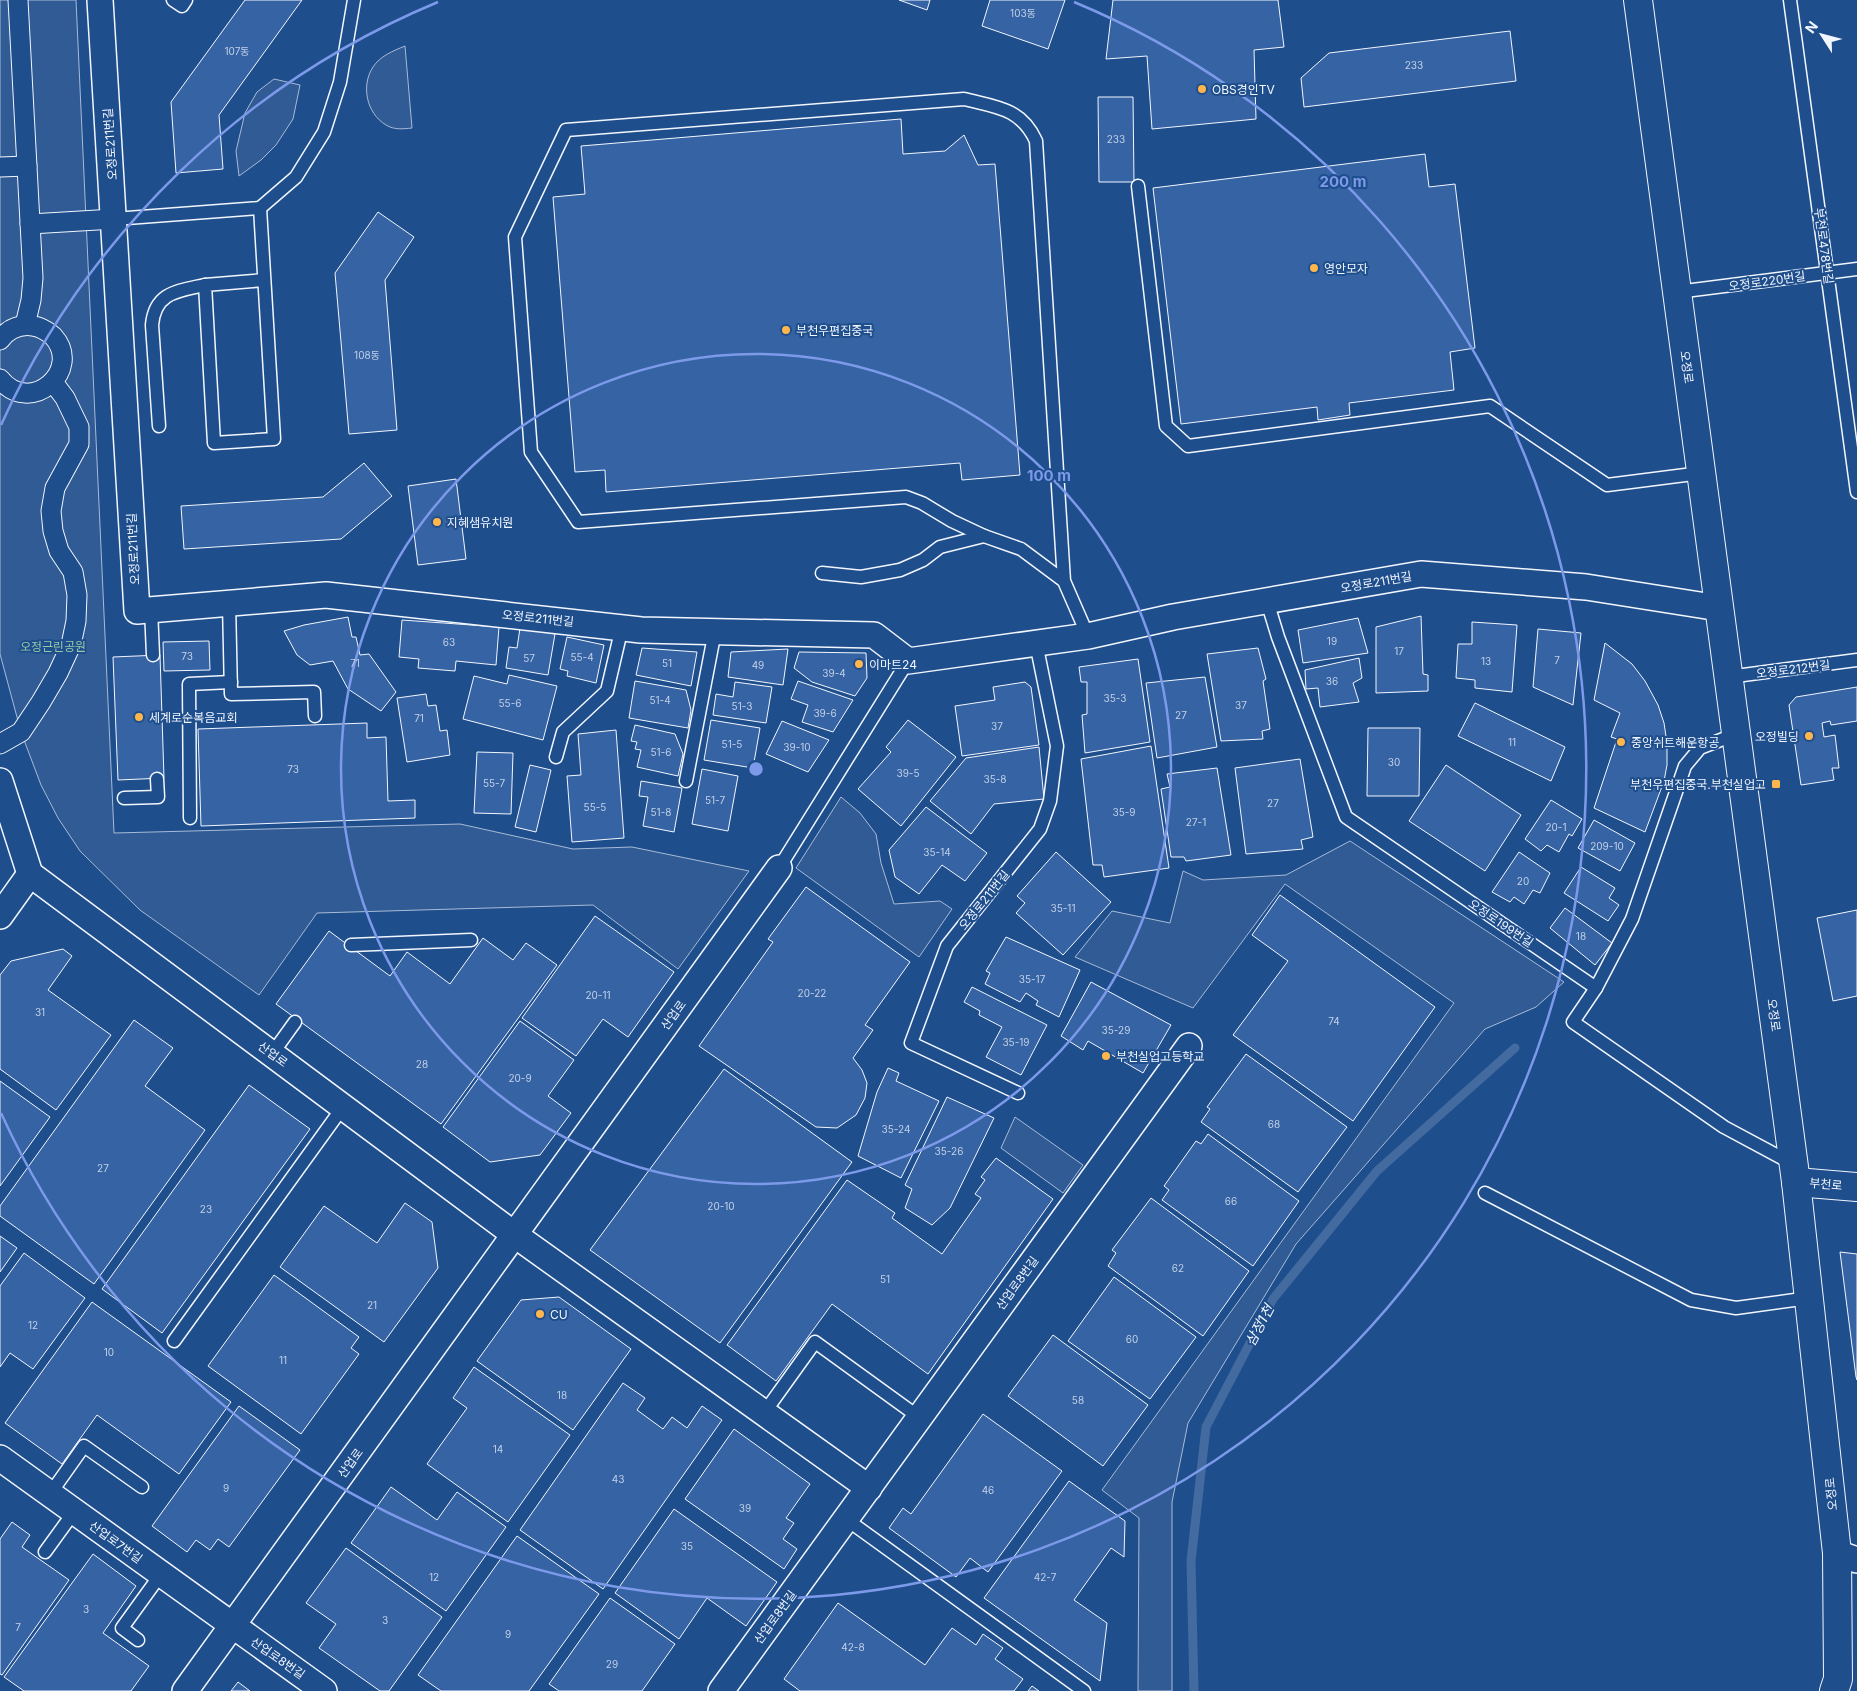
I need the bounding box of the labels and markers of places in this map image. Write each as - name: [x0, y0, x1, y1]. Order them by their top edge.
- place label: OBS경인TV: [1212, 82, 1275, 97]
- marker: OBS경인TV: [1196, 83, 1208, 95]
- place label: 영안모자: [1324, 261, 1368, 276]
- marker: 영안모자: [1308, 262, 1320, 274]
- place label: 부천우편집중국: [796, 323, 873, 338]
- marker: 부천우편집중국: [780, 324, 792, 336]
- place label: 지혜샘유치원: [447, 515, 513, 530]
- marker: 지혜샘유치원: [431, 516, 443, 528]
- place label: 이마트24: [869, 657, 917, 672]
- marker: 이마트24: [853, 658, 865, 670]
- place label: 세계로순복음교회: [149, 710, 237, 725]
- marker: 세계로순복음교회: [133, 711, 145, 723]
- place label: 오정빌딩: [1755, 729, 1799, 744]
- marker: 오정빌딩: [1803, 730, 1815, 742]
- place label: 중앙쉬트해운항공: [1631, 735, 1719, 750]
- marker: 중앙쉬트해운항공: [1615, 736, 1627, 748]
- centre of rings: [747, 760, 765, 778]
- place label: 부천우편집중국.부천실업고: [1630, 777, 1766, 792]
- marker: 부천우편집중국.부천실업고: [1770, 778, 1782, 790]
- place label: 부천실업고등학교: [1116, 1049, 1204, 1064]
- marker: 부천실업고등학교: [1100, 1050, 1112, 1062]
- place label: CU: [550, 1307, 568, 1322]
- marker: CU: [534, 1308, 546, 1320]

